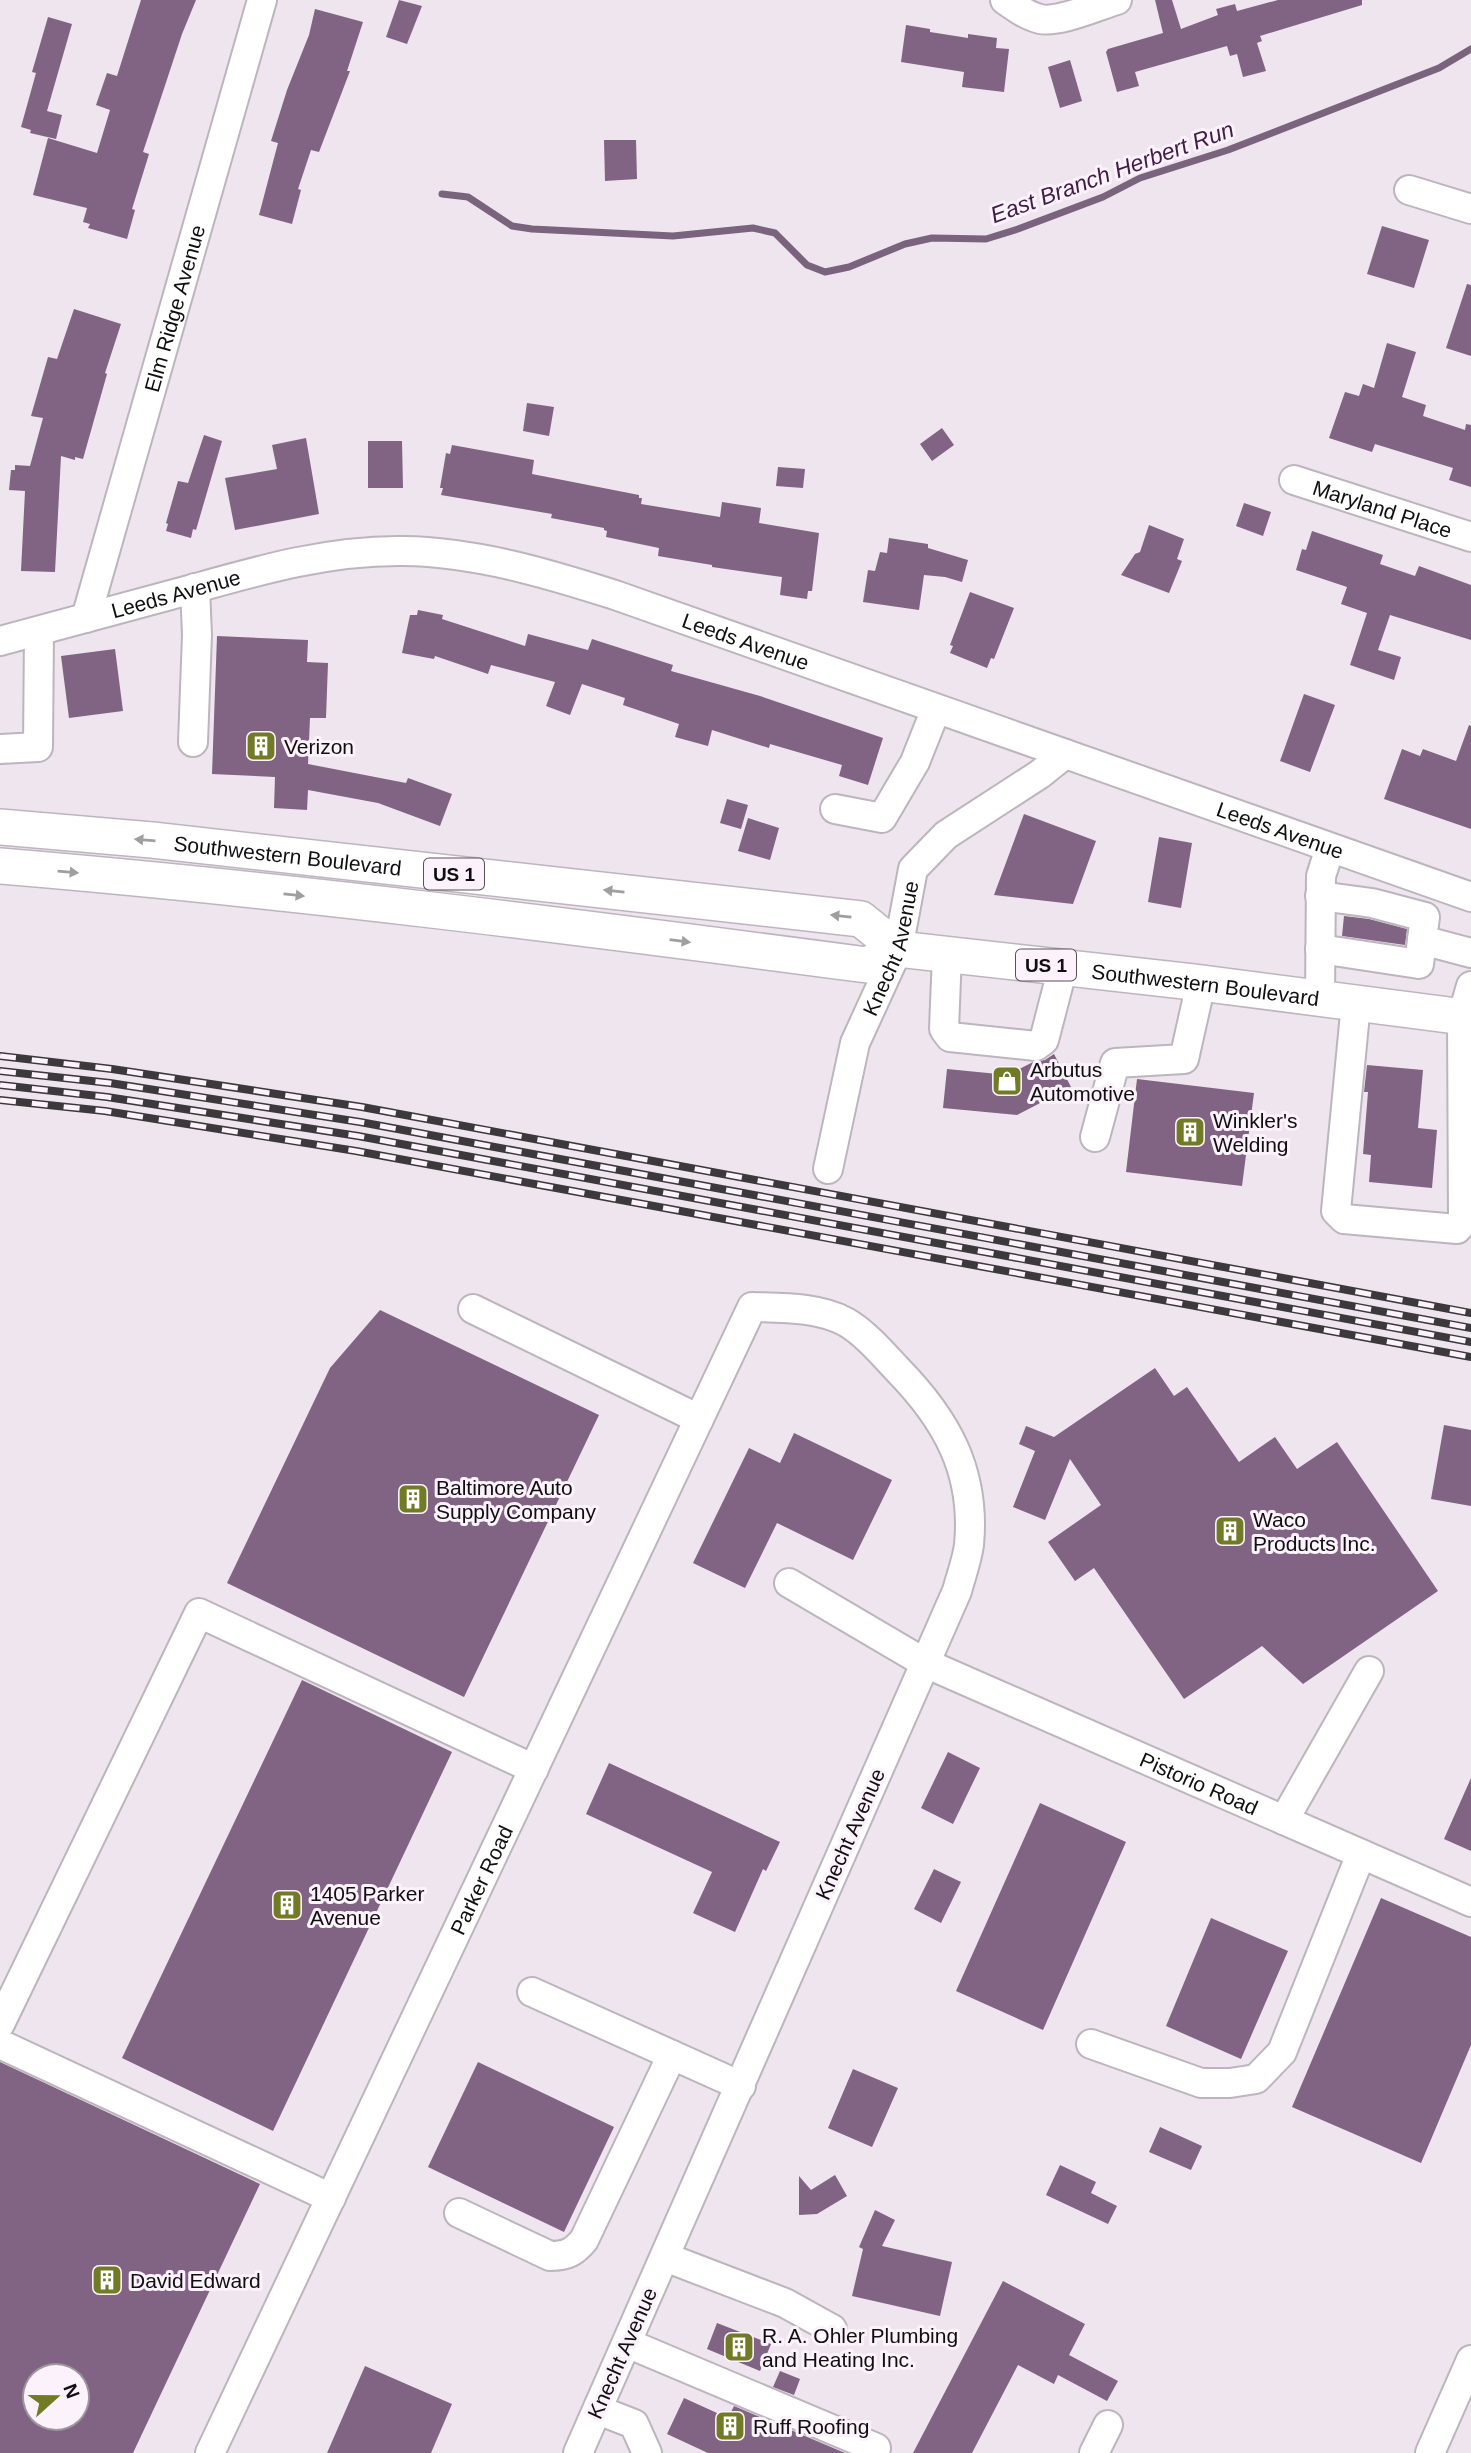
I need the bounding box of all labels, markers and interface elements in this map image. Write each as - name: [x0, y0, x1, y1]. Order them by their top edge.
- water label: East Branch Herbert Run: [987, 116, 1237, 228]
- street label: Elm Ridge Avenue: [140, 222, 209, 394]
- street label: Maryland Place: [1310, 475, 1455, 542]
- street label: Leeds Avenue: [109, 565, 243, 622]
- street label: Leeds Avenue: [679, 608, 812, 674]
- building icon: Verizon: [244, 729, 278, 763]
- place label: Verizon: [284, 735, 354, 758]
- street label: Leeds Avenue: [1214, 797, 1347, 863]
- street label: Southwestern Boulevard: [173, 831, 403, 879]
- one-way arrow: [134, 834, 156, 845]
- road number: US 1: [424, 859, 484, 890]
- one-way arrow: [57, 867, 79, 878]
- street label: Knecht Avenue: [858, 879, 922, 1019]
- one-way arrow: [603, 886, 625, 897]
- one-way arrow: [284, 890, 306, 901]
- one-way arrow: [829, 911, 851, 922]
- one-way arrow: [669, 935, 691, 946]
- road number: US 1: [1016, 950, 1076, 981]
- street label: Southwestern Boulevard: [1090, 959, 1320, 1010]
- place label: Arbutus Automotive: [1030, 1058, 1135, 1105]
- shop icon: Arbutus Automotive: [990, 1064, 1024, 1098]
- place label: Winkler's Welding: [1213, 1109, 1298, 1156]
- building icon: Winkler's Welding: [1173, 1115, 1207, 1149]
- place label: Baltimore Auto Supply Company: [436, 1476, 596, 1523]
- building icon: Baltimore Auto Supply Company: [396, 1482, 430, 1516]
- place label: Waco Products Inc.: [1253, 1508, 1376, 1555]
- building icon: Waco Products Inc.: [1213, 1514, 1247, 1548]
- street label: Pistorio Road: [1137, 1747, 1262, 1819]
- street label: Knecht Avenue: [811, 1765, 889, 1903]
- street label: Parker Road: [445, 1822, 517, 1938]
- place label: 1405 Parker Avenue: [310, 1882, 424, 1929]
- building icon: 1405 Parker Avenue: [270, 1888, 304, 1922]
- building icon: David Edward: [90, 2263, 124, 2297]
- place label: David Edward: [130, 2269, 261, 2292]
- street label: Knecht Avenue: [583, 2284, 661, 2422]
- place label: R. A. Ohler Plumbing and Heating Inc.: [762, 2324, 958, 2371]
- building icon: R. A. Ohler Plumbing and Heating Inc.: [722, 2330, 756, 2364]
- north arrow: [21, 2362, 91, 2432]
- text: N: [59, 2381, 84, 2401]
- building icon: Ruff Roofing: [713, 2409, 747, 2443]
- place label: Ruff Roofing: [753, 2415, 869, 2438]

